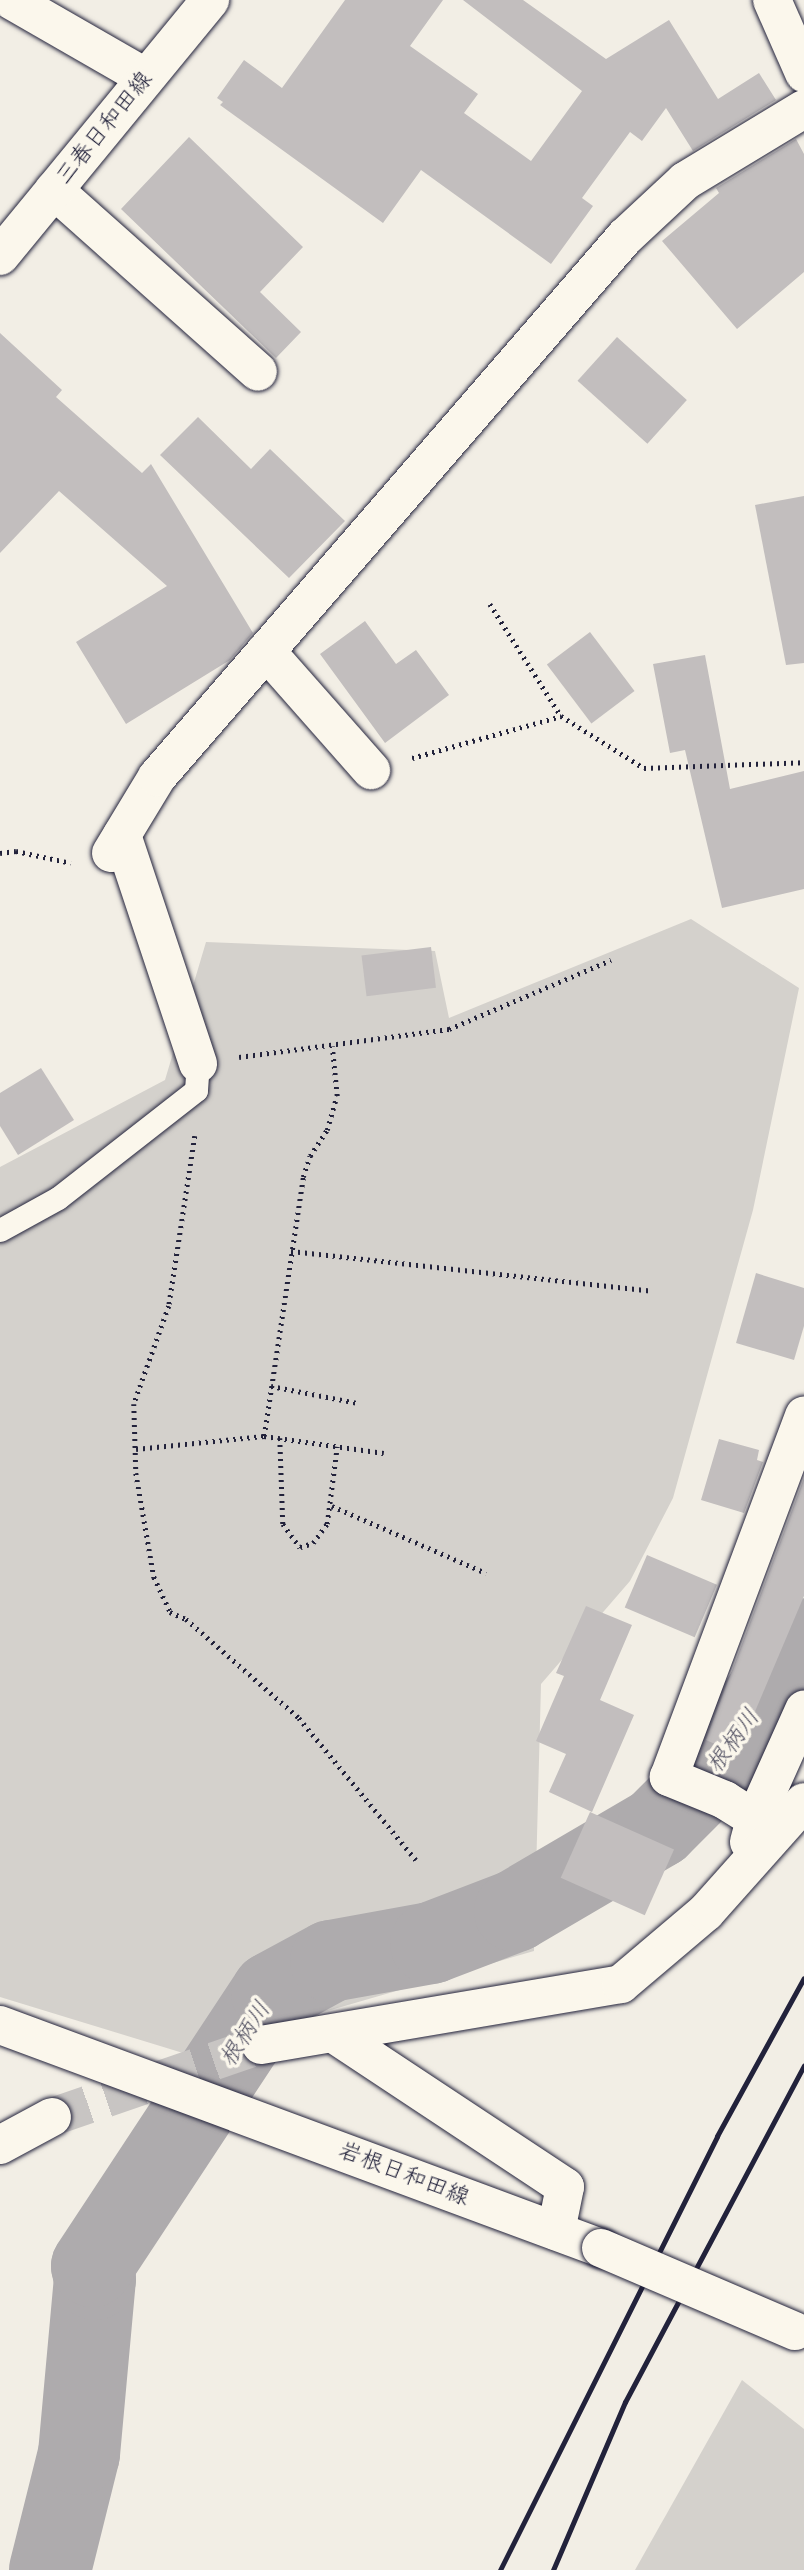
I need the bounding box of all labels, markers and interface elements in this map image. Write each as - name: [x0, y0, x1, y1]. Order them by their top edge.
- street label: 三春日和田線: [50, 66, 158, 190]
- water label: 根柄川: [700, 1703, 766, 1779]
- water label: 根柄川: [213, 1996, 277, 2072]
- street label: 岩根日和田線: [335, 2136, 473, 2212]

